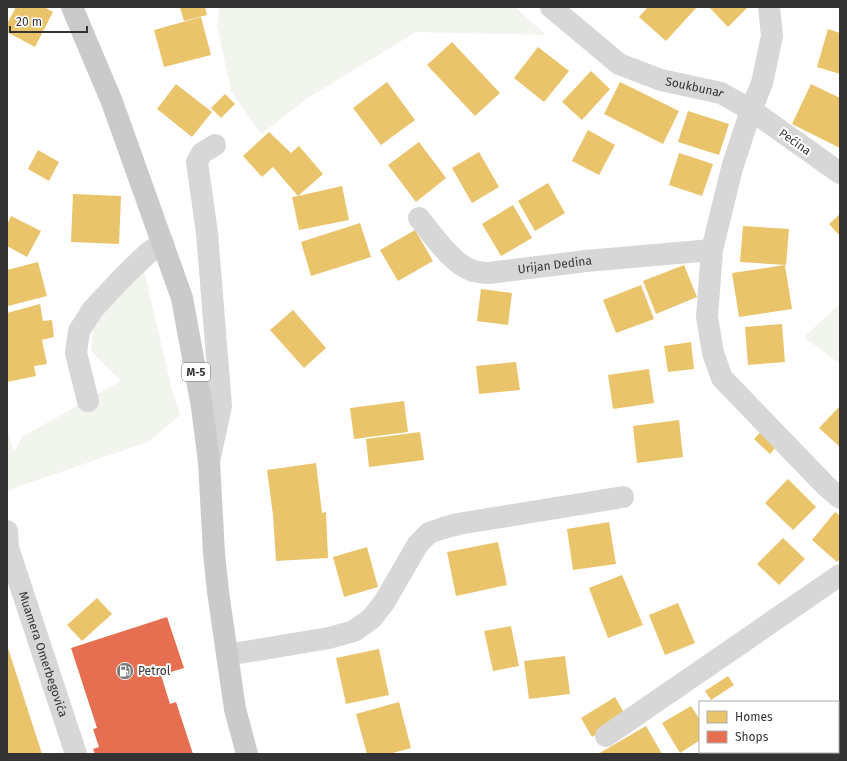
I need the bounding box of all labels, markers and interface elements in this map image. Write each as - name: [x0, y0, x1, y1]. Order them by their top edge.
- scale bar: [10, 8, 87, 34]
- text: 20 m: [16, 15, 42, 29]
- street label: Soukbunar: [664, 74, 727, 100]
- street label: Pećina: [776, 126, 814, 158]
- street label: Urijan Dedina: [517, 254, 592, 276]
- road number: M-5: [182, 363, 210, 381]
- street label: Muamera Omerbegovića: [16, 590, 70, 719]
- fuel station icon: Petrol: [115, 661, 135, 681]
- place label: Petrol: [138, 664, 171, 678]
- legend: [699, 701, 839, 753]
- text: Homes: [735, 710, 773, 724]
- text: Shops: [735, 730, 769, 744]

